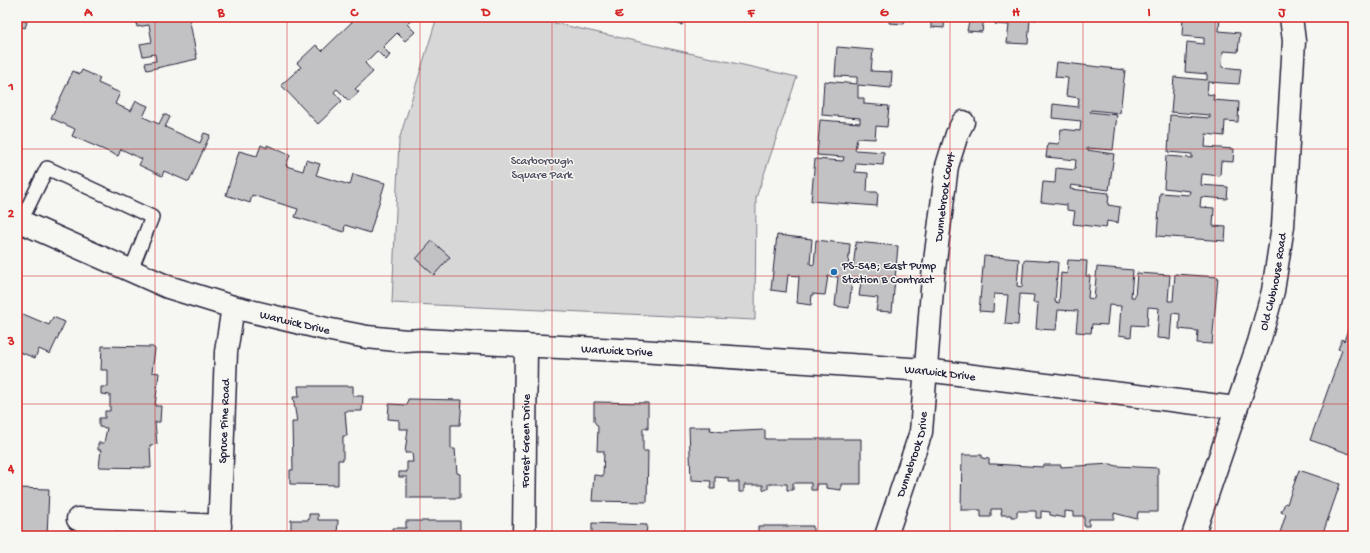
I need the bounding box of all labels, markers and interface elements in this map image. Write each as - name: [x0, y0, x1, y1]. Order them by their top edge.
- text: A: [83, 6, 93, 21]
- text: B: [217, 6, 226, 21]
- text: C: [349, 6, 359, 21]
- text: D: [481, 6, 491, 21]
- text: E: [615, 6, 624, 21]
- text: F: [747, 6, 756, 21]
- text: G: [880, 6, 889, 21]
- text: H: [1012, 6, 1020, 21]
- text: I: [1147, 6, 1151, 21]
- text: J: [1278, 6, 1287, 21]
- text: 1: [7, 80, 14, 95]
- street label: Dunnebrook Court: [932, 150, 960, 244]
- park label: Scarborough Square Park: [511, 155, 574, 183]
- text: 2: [8, 207, 15, 222]
- street label: Old Clubhouse Road: [1258, 231, 1291, 332]
- place label: PS-548; East Pump Station B Contract: [841, 260, 936, 288]
- marker: PS-548; East Pump Station B Contract: [829, 267, 839, 277]
- street label: Warwick Drive: [258, 309, 332, 339]
- text: 3: [7, 335, 15, 350]
- street label: Warwick Drive: [581, 343, 654, 361]
- street label: Warwick Drive: [904, 364, 977, 385]
- street label: Spruce Pine Road: [217, 378, 234, 464]
- street label: Forest Green Drive: [519, 393, 534, 489]
- street label: Dunnebrook Drive: [894, 410, 932, 500]
- text: 4: [7, 462, 15, 477]

